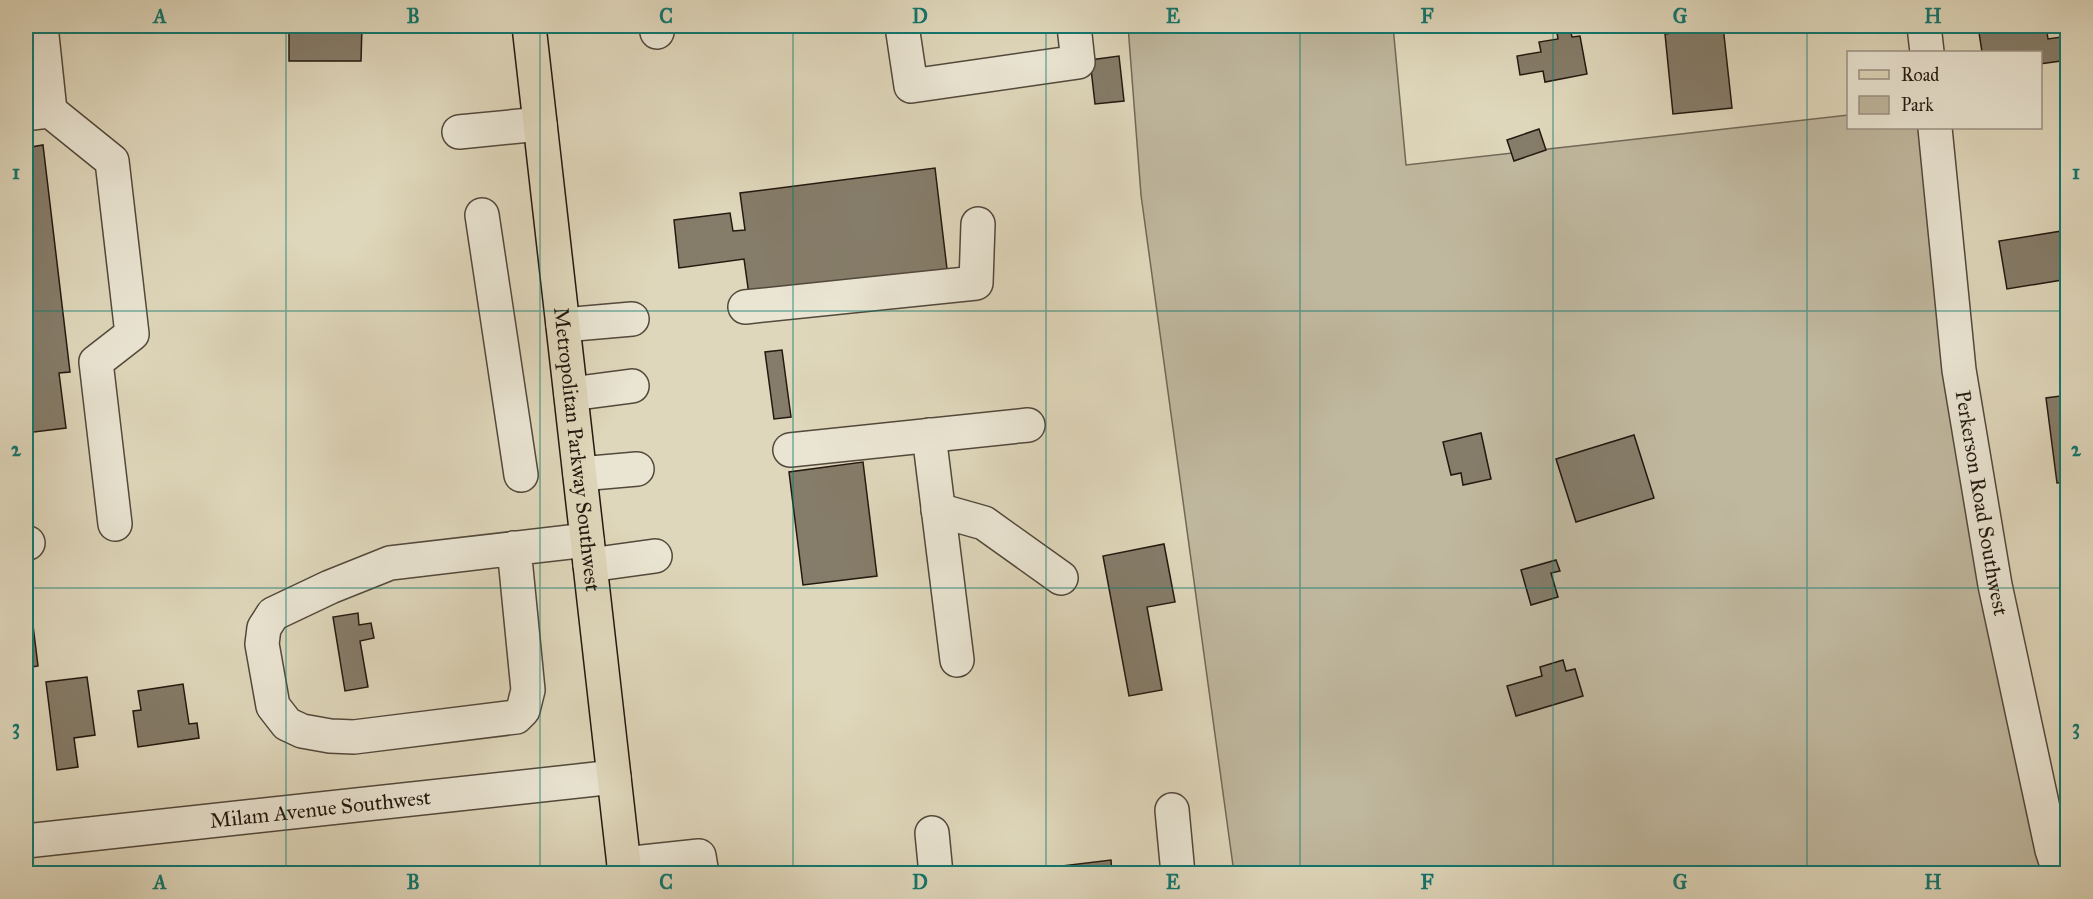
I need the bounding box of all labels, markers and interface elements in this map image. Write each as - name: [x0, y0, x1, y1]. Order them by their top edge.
- text: A: [151, 4, 167, 28]
- text: B: [406, 4, 420, 28]
- text: C: [659, 4, 673, 28]
- text: D: [912, 4, 928, 28]
- text: E: [1166, 4, 1181, 28]
- text: F: [1420, 4, 1434, 28]
- text: G: [1673, 4, 1688, 28]
- text: H: [1924, 4, 1942, 28]
- legend: [1847, 51, 2042, 129]
- text: Road: [1901, 64, 1939, 86]
- text: Park: [1901, 94, 1934, 116]
- text: 1: [12, 160, 20, 184]
- text: 1: [2072, 160, 2080, 184]
- street label: Metropolitan Parkway Southwest: [548, 306, 606, 593]
- street label: Perkerson Road Southwest: [1950, 388, 2014, 619]
- text: 2: [11, 437, 22, 461]
- text: 2: [2071, 437, 2082, 461]
- text: 3: [12, 715, 20, 740]
- text: 3: [2072, 715, 2080, 740]
- street label: Milam Avenue Southwest: [208, 784, 433, 834]
- text: A: [151, 870, 167, 894]
- text: B: [406, 870, 420, 894]
- text: C: [659, 870, 673, 894]
- text: D: [912, 870, 928, 894]
- text: E: [1166, 870, 1181, 894]
- text: F: [1420, 870, 1434, 894]
- text: G: [1673, 870, 1688, 894]
- text: H: [1924, 870, 1942, 894]

